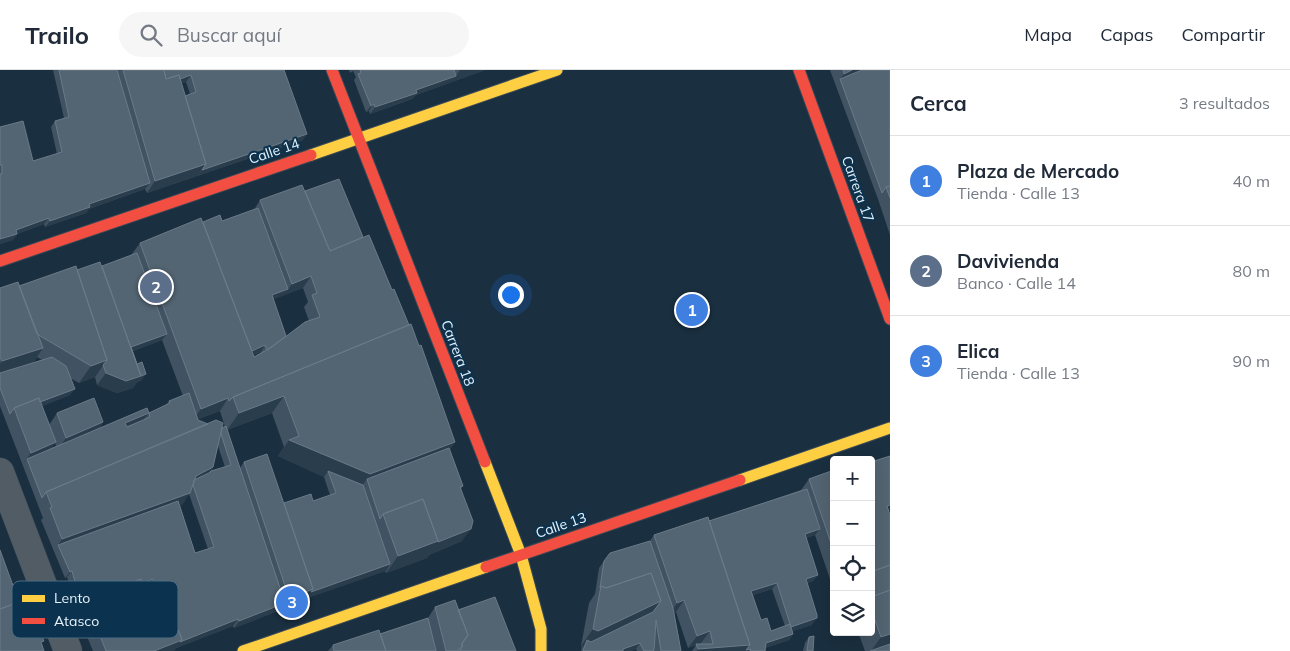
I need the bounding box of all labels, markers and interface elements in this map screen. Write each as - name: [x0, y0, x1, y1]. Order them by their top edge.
- search box: [119, 12, 469, 57]
- text: Trailo: [25, 20, 89, 50]
- icon: search: [137, 21, 165, 49]
- text: Buscar aquí: [177, 23, 281, 47]
- text: Mapa: [1024, 23, 1072, 46]
- text: Capas: [1100, 23, 1154, 46]
- text: Compartir: [1182, 23, 1265, 46]
- text: Cerca: [910, 90, 967, 116]
- text: 3 resultados: [1179, 93, 1270, 113]
- street label: Calle 14: [246, 134, 302, 168]
- street label: Carrera 17: [838, 153, 878, 225]
- text: Plaza de Mercado: [957, 159, 1119, 183]
- text: 1: [921, 171, 931, 191]
- text: 40 m: [1233, 171, 1270, 191]
- text: Tienda · Calle 13: [957, 183, 1080, 203]
- text: Davivienda: [957, 249, 1059, 273]
- text: 2: [921, 261, 931, 281]
- text: 80 m: [1233, 261, 1270, 281]
- pin: 2: [140, 268, 172, 306]
- text: Banco · Calle 14: [957, 273, 1076, 293]
- your location: [498, 282, 524, 308]
- pin: 1: [676, 291, 708, 329]
- street label: Carrera 18: [437, 317, 479, 389]
- text: Elica: [957, 339, 1000, 363]
- text: 3: [921, 351, 931, 371]
- text: 90 m: [1233, 351, 1270, 371]
- text: Tienda · Calle 13: [957, 363, 1080, 383]
- map controls: [830, 456, 875, 636]
- button: +: [830, 456, 875, 501]
- button: −: [830, 501, 875, 546]
- street label: Calle 13: [533, 508, 589, 542]
- button: locate: [830, 546, 875, 591]
- legend: [12, 581, 178, 638]
- pin: 3: [276, 583, 308, 621]
- text: Lento: [54, 589, 90, 607]
- button: layers: [830, 591, 875, 636]
- text: Atasco: [54, 612, 99, 630]

